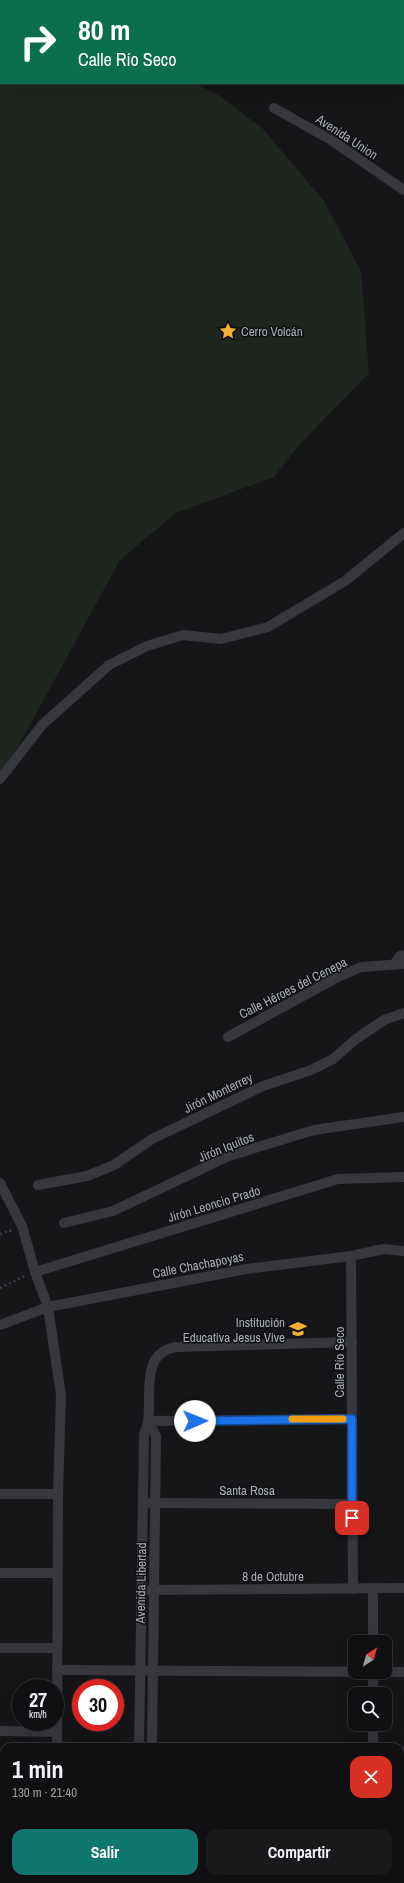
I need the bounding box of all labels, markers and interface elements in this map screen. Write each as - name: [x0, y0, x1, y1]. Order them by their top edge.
- text: 80 m: [78, 11, 130, 49]
- icon: right: [12, 16, 64, 68]
- text: Calle Río Seco: [78, 47, 176, 72]
- street label: Avenida Union: [312, 110, 381, 163]
- place icon: Cerro Volcán: [218, 321, 238, 341]
- place label: Cerro Volcán: [241, 323, 303, 340]
- street label: Calle Héroes del Cenepa: [236, 953, 350, 1023]
- street label: Jirón Monterrey: [181, 1069, 256, 1117]
- street label: Jirón Iquitos: [196, 1128, 256, 1166]
- street label: Jirón Leoncio Prado: [166, 1182, 262, 1226]
- street label: Calle Chachapoyas: [151, 1248, 245, 1282]
- place label: Institución Educativa Jesus Vive: [183, 1314, 285, 1346]
- school or university icon: Institución Educativa Jesus Vive: [288, 1319, 308, 1339]
- street label: Calle Río Seco: [331, 1326, 348, 1398]
- position arrow: [174, 1400, 216, 1442]
- street label: Santa Rosa: [219, 1482, 275, 1499]
- pin: [335, 1501, 369, 1535]
- icon: arrive: [341, 1507, 363, 1529]
- street label: Avenida Libertad: [132, 1542, 150, 1625]
- street label: 8 de Octubre: [242, 1568, 304, 1585]
- north arrow: [348, 1635, 392, 1679]
- map controls: [348, 1635, 392, 1731]
- speed limit sign: 30: [72, 1679, 124, 1731]
- text: 27: [29, 1686, 47, 1713]
- button: search: [348, 1687, 392, 1731]
- text: km/h: [29, 1708, 47, 1721]
- text: 1 min: [12, 1753, 63, 1785]
- button: close: [350, 1756, 392, 1798]
- text: 130 m · 21:40: [12, 1784, 77, 1801]
- button: Salir: [12, 1829, 198, 1875]
- button: Compartir: [206, 1829, 392, 1875]

